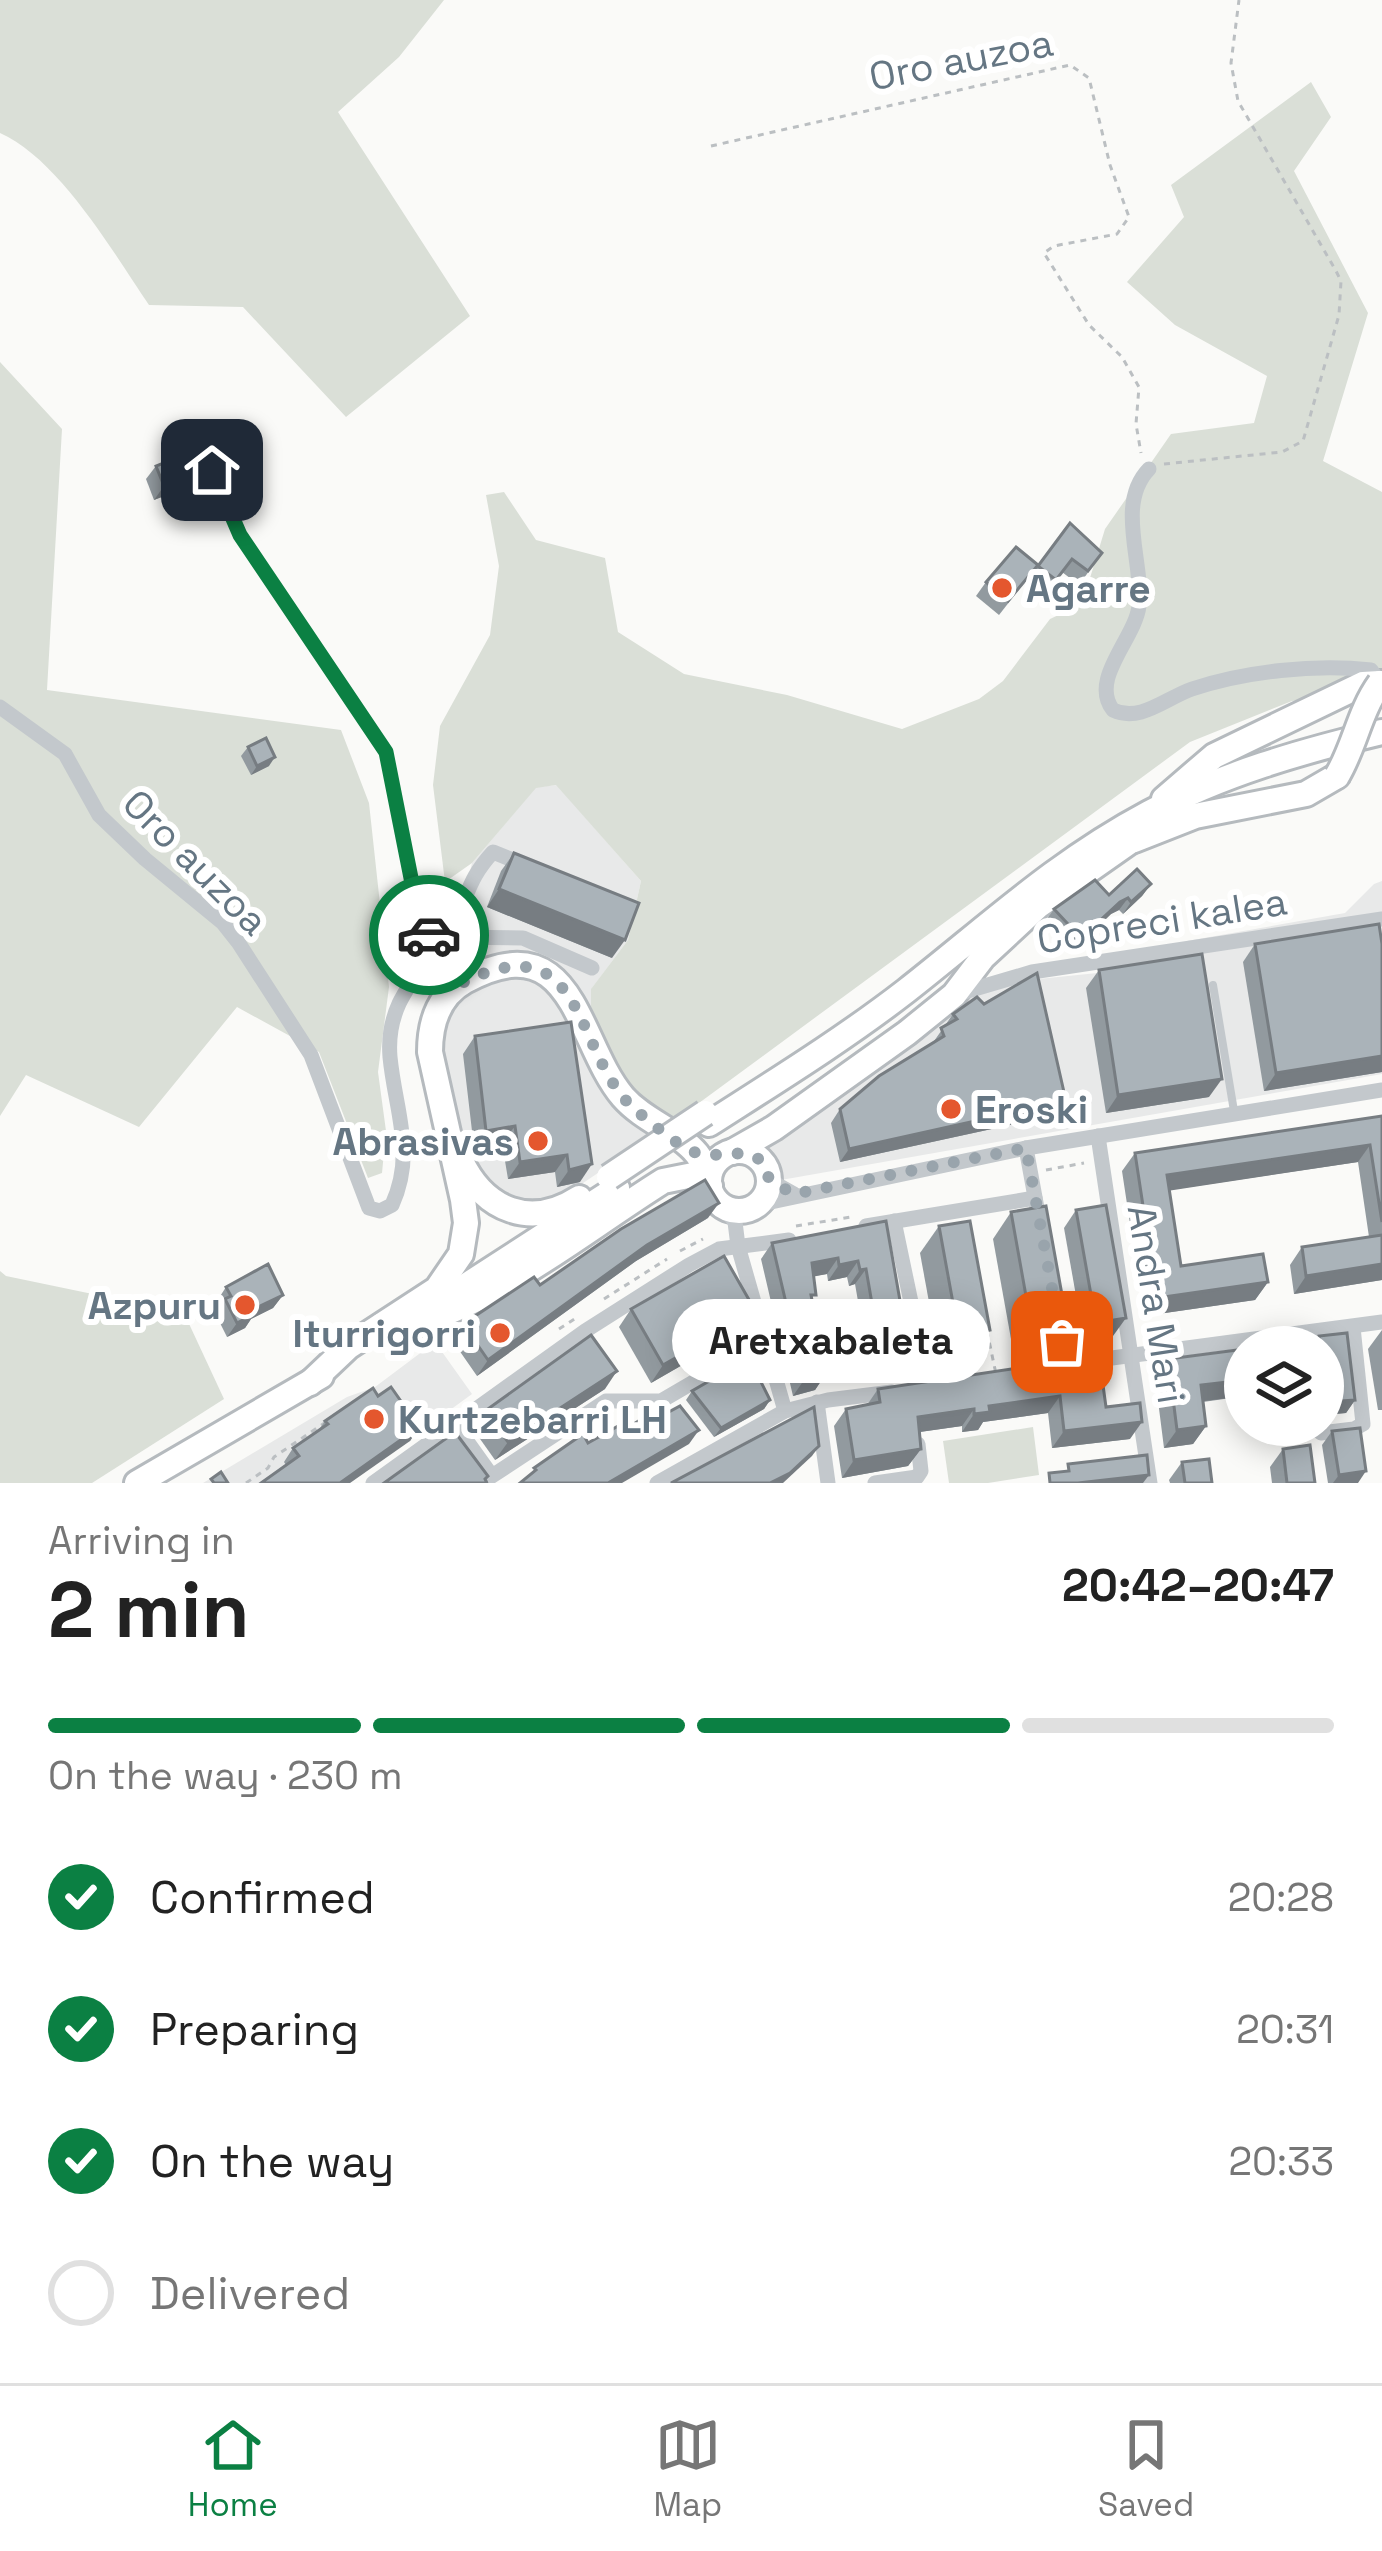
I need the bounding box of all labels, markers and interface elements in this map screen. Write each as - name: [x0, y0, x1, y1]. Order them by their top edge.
- street label: Oro auzoa: [865, 18, 1057, 101]
- pin: [161, 419, 263, 521]
- icon: home: [179, 437, 245, 503]
- place label: Agarre: [1026, 564, 1151, 613]
- marker: Agarre: [989, 575, 1015, 601]
- street label: Oro auzoa: [113, 779, 279, 945]
- courier: [369, 875, 489, 995]
- street label: Copreci kalea: [1034, 877, 1290, 964]
- icon: car: [396, 902, 462, 968]
- place label: Eroski: [975, 1085, 1088, 1134]
- marker: Eroski: [938, 1096, 964, 1122]
- place label: Abrasivas: [332, 1117, 514, 1166]
- marker: Abrasivas: [525, 1128, 551, 1154]
- street label: Andra Mari: [1117, 1201, 1196, 1407]
- place label: Azpuru: [88, 1281, 221, 1330]
- pin: [1011, 1291, 1113, 1393]
- marker: Azpuru: [232, 1292, 258, 1318]
- callout: Aretxabaleta: [672, 1300, 990, 1384]
- place label: Iturrigorri: [293, 1309, 476, 1358]
- icon: bag: [1029, 1309, 1095, 1375]
- text: Aretxabaleta: [709, 1316, 953, 1365]
- marker: Iturrigorri: [487, 1320, 513, 1346]
- map controls: [1224, 1326, 1344, 1446]
- button: layers: [1224, 1326, 1344, 1446]
- place label: Kurtzebarri LH: [398, 1395, 667, 1444]
- marker: Kurtzebarri LH: [361, 1406, 387, 1432]
- text: Arriving in: [48, 1516, 235, 1565]
- text: 20:42–20:47: [1062, 1557, 1334, 1614]
- text: 2 min: [48, 1560, 250, 1660]
- text: On the way · 230 m: [48, 1751, 403, 1800]
- icon: check: [48, 1864, 114, 1930]
- text: Confirmed: [150, 1869, 375, 1926]
- text: 20:28: [1228, 1873, 1334, 1922]
- icon: check: [48, 1996, 114, 2062]
- text: Preparing: [150, 2001, 359, 2058]
- text: 20:31: [1236, 2005, 1334, 2054]
- icon: check: [48, 2128, 114, 2194]
- text: On the way: [150, 2133, 394, 2190]
- text: 20:33: [1229, 2137, 1334, 2186]
- text: Delivered: [150, 2265, 350, 2322]
- tab: Home: [188, 2412, 278, 2526]
- tab: Map: [653, 2412, 722, 2526]
- tab: Saved: [1098, 2412, 1194, 2526]

